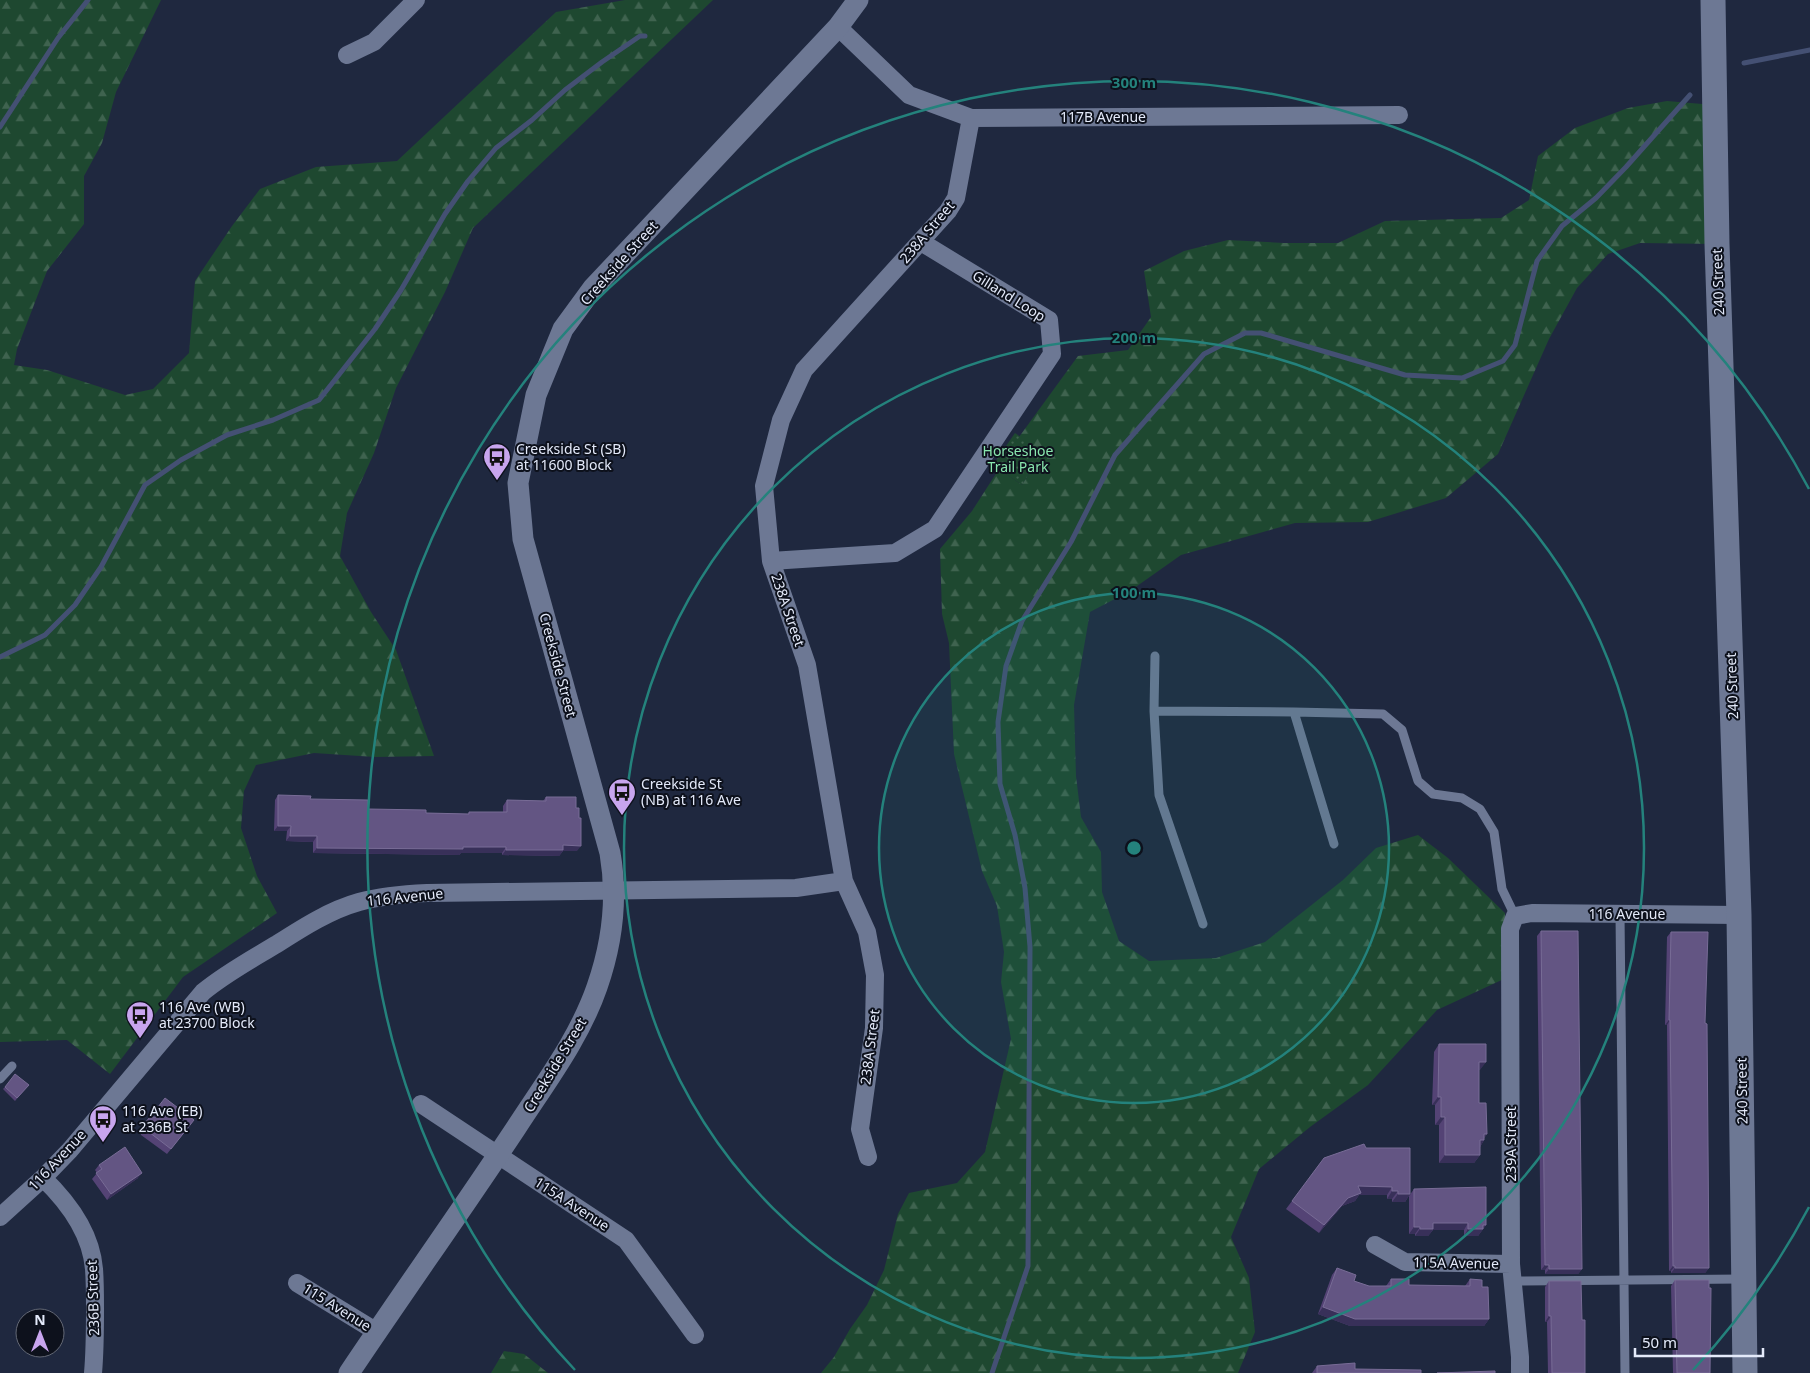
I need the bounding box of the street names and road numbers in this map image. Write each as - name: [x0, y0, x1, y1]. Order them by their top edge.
- street label: 117B Avenue: [1060, 107, 1146, 126]
- street label: 238A Street: [895, 197, 958, 267]
- street label: Creekside Street: [576, 216, 662, 309]
- street label: 240 Street: [1707, 248, 1728, 316]
- street label: Gilland Loop: [969, 266, 1049, 326]
- street label: 238A Street: [767, 571, 810, 649]
- street label: Creekside Street: [535, 611, 582, 719]
- street label: 240 Street: [1721, 652, 1742, 720]
- street label: 116 Avenue: [366, 883, 444, 910]
- street label: 116 Avenue: [1589, 904, 1666, 923]
- street label: 238A Street: [855, 1008, 884, 1086]
- street label: Creekside Street: [519, 1014, 590, 1116]
- street label: 240 Street: [1731, 1057, 1752, 1125]
- street label: 239A Street: [1501, 1106, 1520, 1182]
- street label: 116 Avenue: [23, 1125, 90, 1194]
- street label: 115A Avenue: [531, 1172, 613, 1235]
- street label: 115A Avenue: [1413, 1252, 1499, 1273]
- street label: 236B Street: [82, 1260, 103, 1336]
- street label: 115 Avenue: [300, 1278, 375, 1335]

